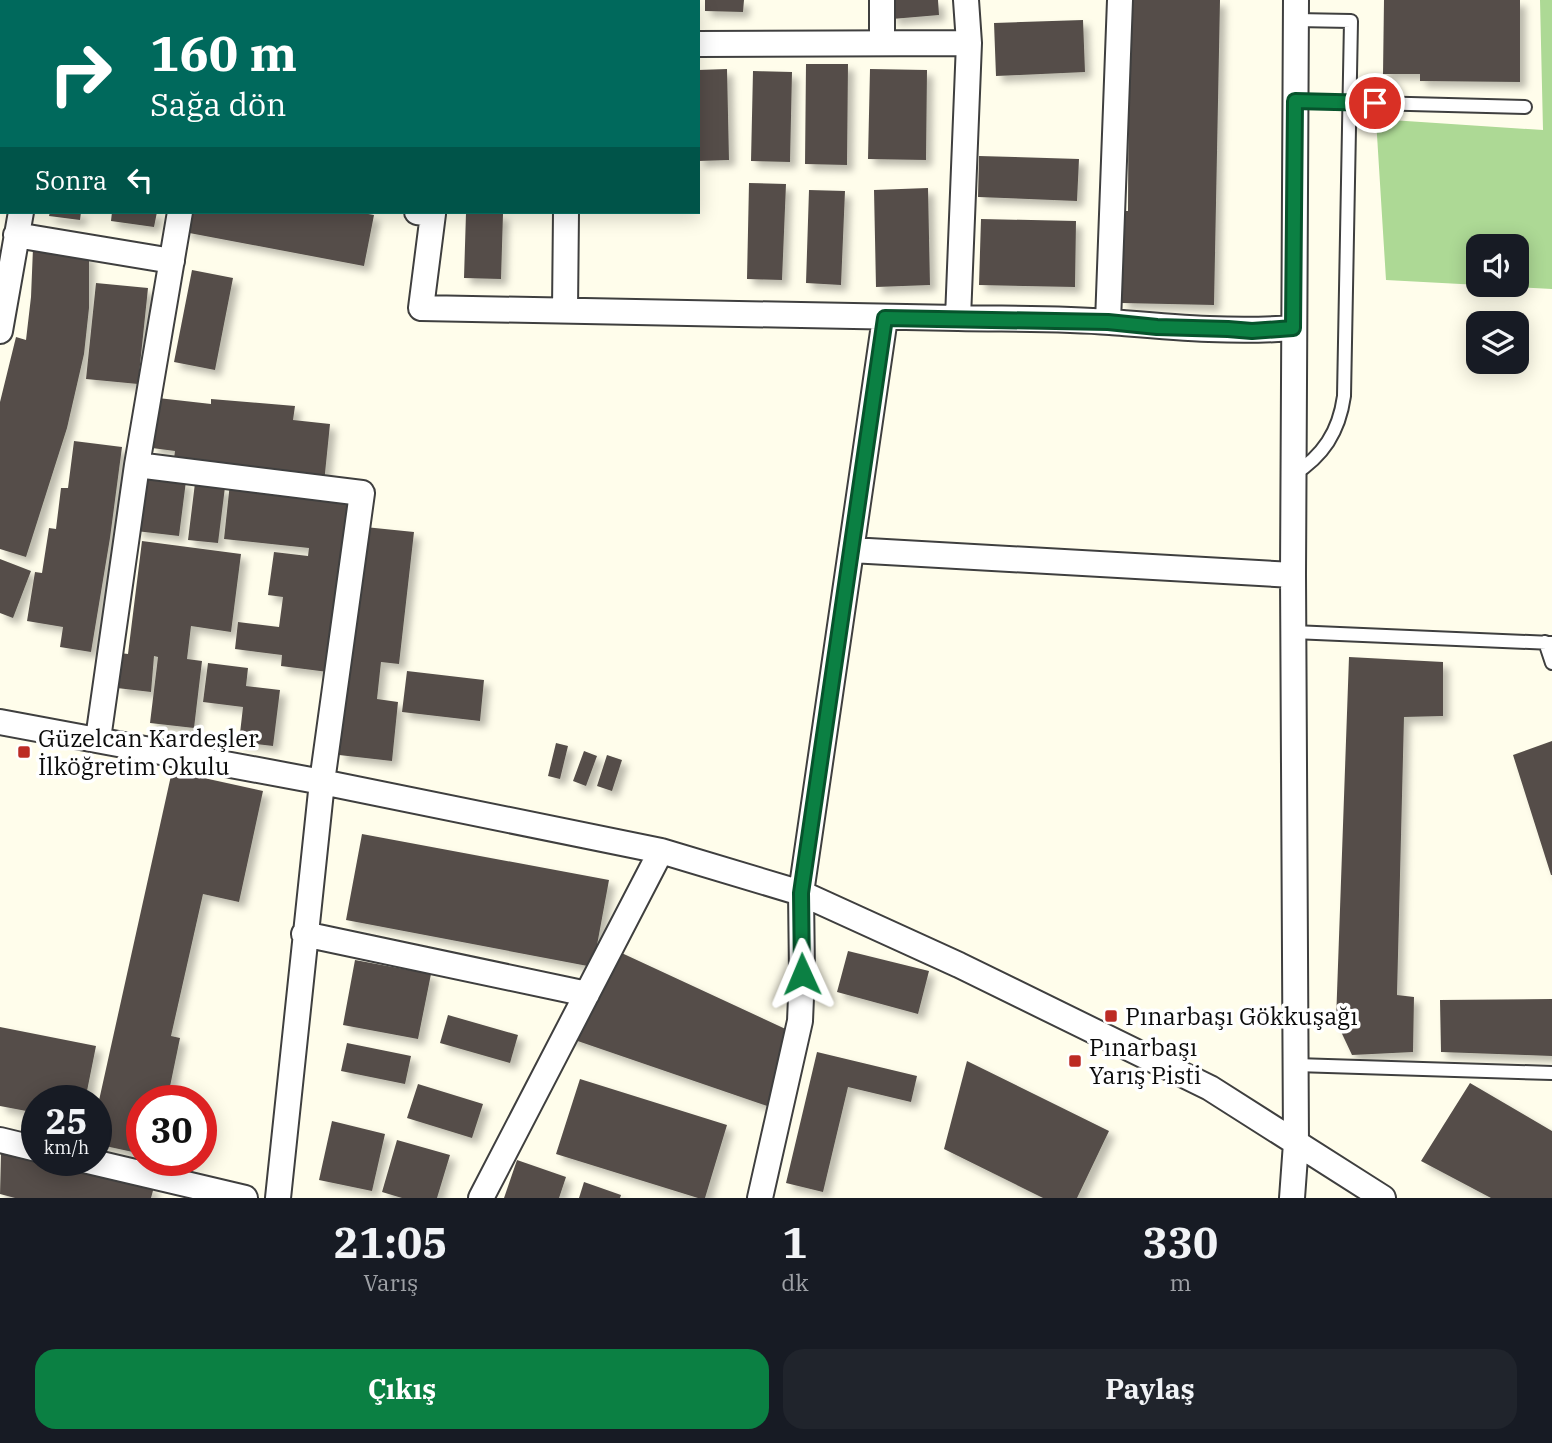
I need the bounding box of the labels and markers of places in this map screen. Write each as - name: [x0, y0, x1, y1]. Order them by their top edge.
- pin: [1345, 73, 1405, 133]
- place label: Güzelcan Kardeşler İlköğretim Okulu: [38, 722, 259, 782]
- marker: Güzelcan Kardeşler İlköğretim Okulu: [16, 744, 32, 760]
- place label: Pınarbaşı Gökkuşağı: [1125, 1000, 1358, 1032]
- marker: Pınarbaşı Gökkuşağı: [1103, 1008, 1119, 1024]
- place label: Pınarbaşı Yarış Pisti: [1089, 1031, 1201, 1091]
- marker: Pınarbaşı Yarış Pisti: [1067, 1053, 1083, 1069]

